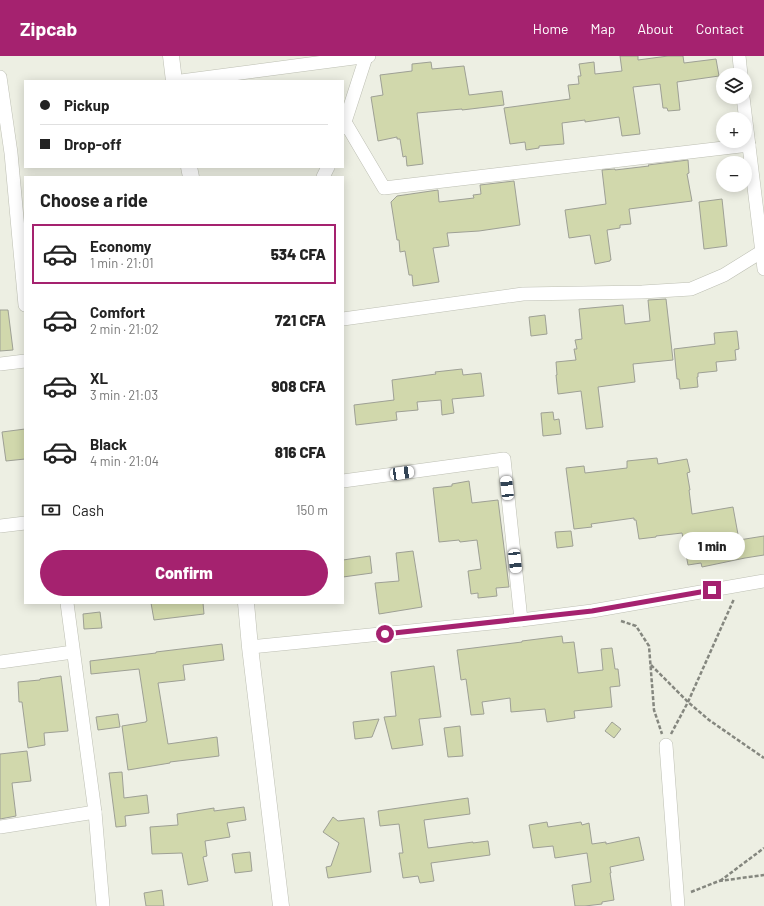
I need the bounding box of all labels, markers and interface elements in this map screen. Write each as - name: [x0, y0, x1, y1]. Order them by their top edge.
- text: Zipcab: [20, 17, 77, 40]
- text: Home: [533, 20, 569, 37]
- text: Map: [591, 20, 615, 37]
- text: About: [637, 20, 674, 37]
- text: Contact: [696, 20, 744, 37]
- map controls: [716, 68, 752, 192]
- button: layers: [716, 68, 752, 104]
- text: Pickup: [64, 96, 110, 114]
- button: +: [716, 112, 752, 148]
- text: Drop-off: [64, 135, 122, 153]
- button: −: [716, 156, 752, 192]
- text: Choose a ride: [40, 189, 148, 211]
- icon: car: [42, 236, 78, 272]
- text: Economy: [90, 237, 151, 255]
- text: 534 CFA: [271, 245, 326, 263]
- text: 1 min · 21:01: [90, 255, 153, 271]
- icon: car: [42, 302, 78, 338]
- text: Comfort: [90, 303, 145, 321]
- text: 721 CFA: [275, 311, 326, 329]
- text: 2 min · 21:02: [90, 321, 159, 337]
- icon: car: [42, 368, 78, 404]
- text: XL: [90, 369, 108, 387]
- text: 908 CFA: [272, 377, 326, 395]
- text: 3 min · 21:03: [90, 387, 158, 403]
- icon: car: [42, 434, 78, 470]
- text: Black: [90, 435, 127, 453]
- text: 816 CFA: [275, 443, 326, 461]
- text: 4 min · 21:04: [90, 453, 159, 469]
- car: [389, 465, 415, 481]
- car: [500, 475, 514, 501]
- icon: cash: [40, 499, 62, 521]
- text: Cash: [72, 501, 104, 519]
- text: 150 m: [296, 502, 328, 518]
- callout: 1 min: [679, 532, 745, 560]
- text: 1 min: [698, 538, 726, 554]
- car: [508, 548, 522, 574]
- button: Confirm: [40, 550, 328, 596]
- route end: [703, 581, 721, 599]
- route start: [376, 625, 394, 643]

